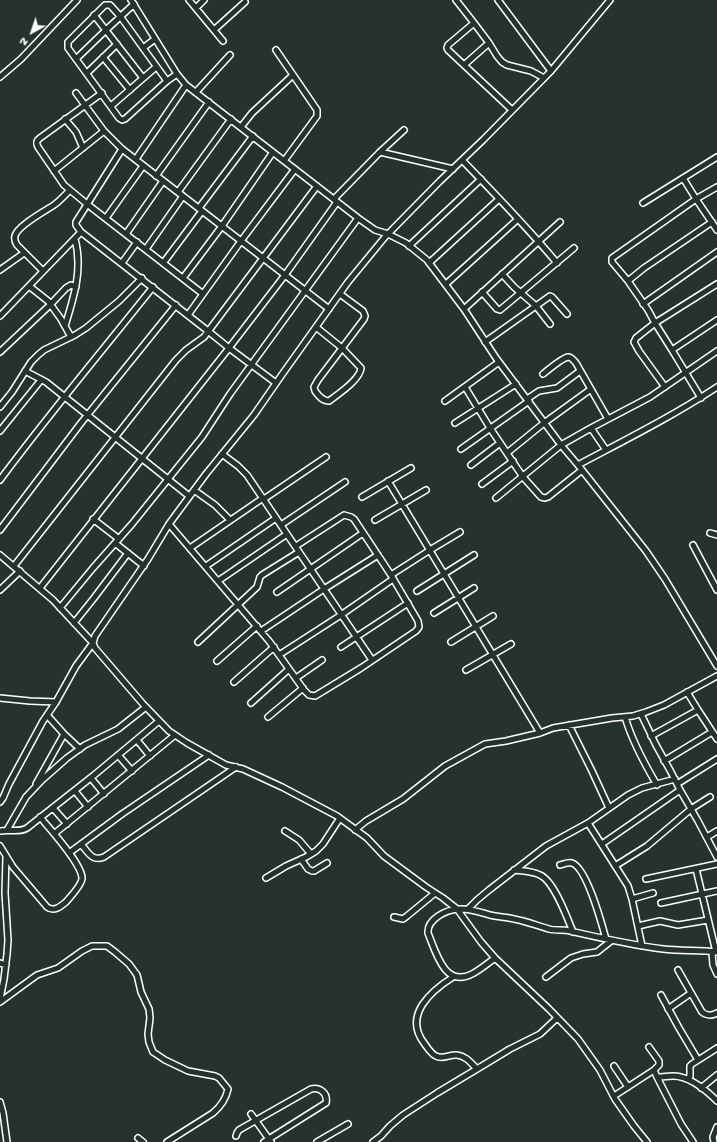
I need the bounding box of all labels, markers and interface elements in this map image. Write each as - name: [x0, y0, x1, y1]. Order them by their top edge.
- north arrow: [12, 12, 52, 52]
- text: N: [18, 34, 31, 48]

